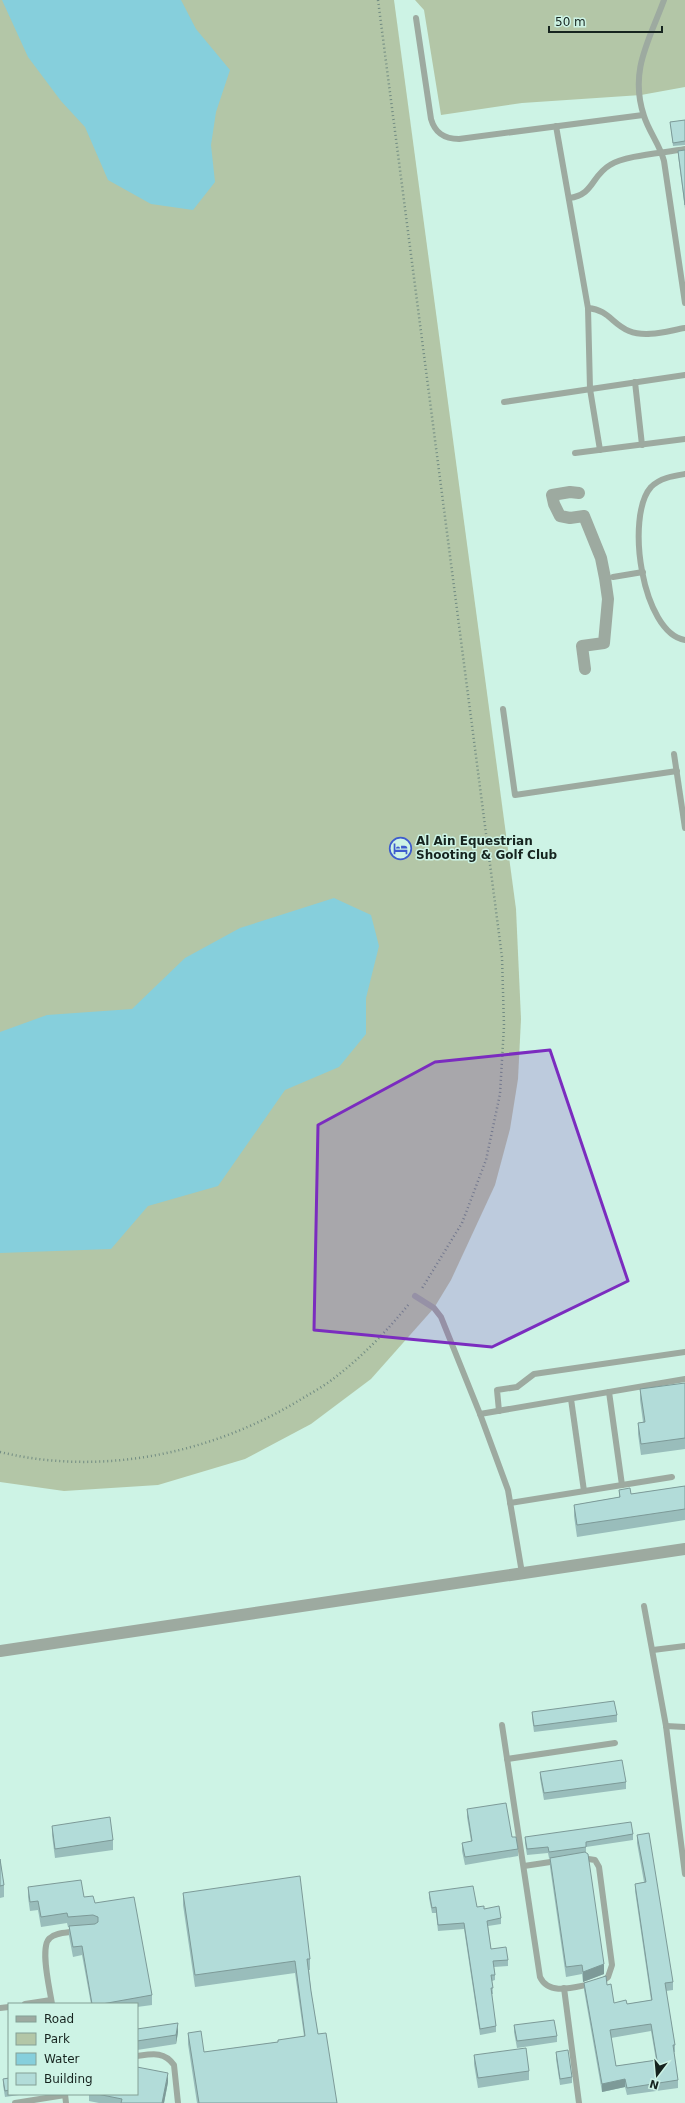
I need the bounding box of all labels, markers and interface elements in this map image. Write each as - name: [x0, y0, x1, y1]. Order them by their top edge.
- scale bar: [549, 8, 662, 34]
- text: 50 m: [555, 15, 586, 29]
- place label: Al Ain Equestrian Shooting & Golf Club: [416, 834, 558, 862]
- hotel icon: Al Ain Equestrian Shooting & Golf Club: [388, 835, 414, 861]
- legend: [8, 2003, 138, 2095]
- text: Road: [44, 2012, 74, 2026]
- text: Park: [44, 2032, 70, 2046]
- text: Water: [44, 2052, 80, 2066]
- north arrow: [637, 2055, 677, 2095]
- text: Building: [44, 2072, 93, 2086]
- text: N: [648, 2077, 661, 2092]

